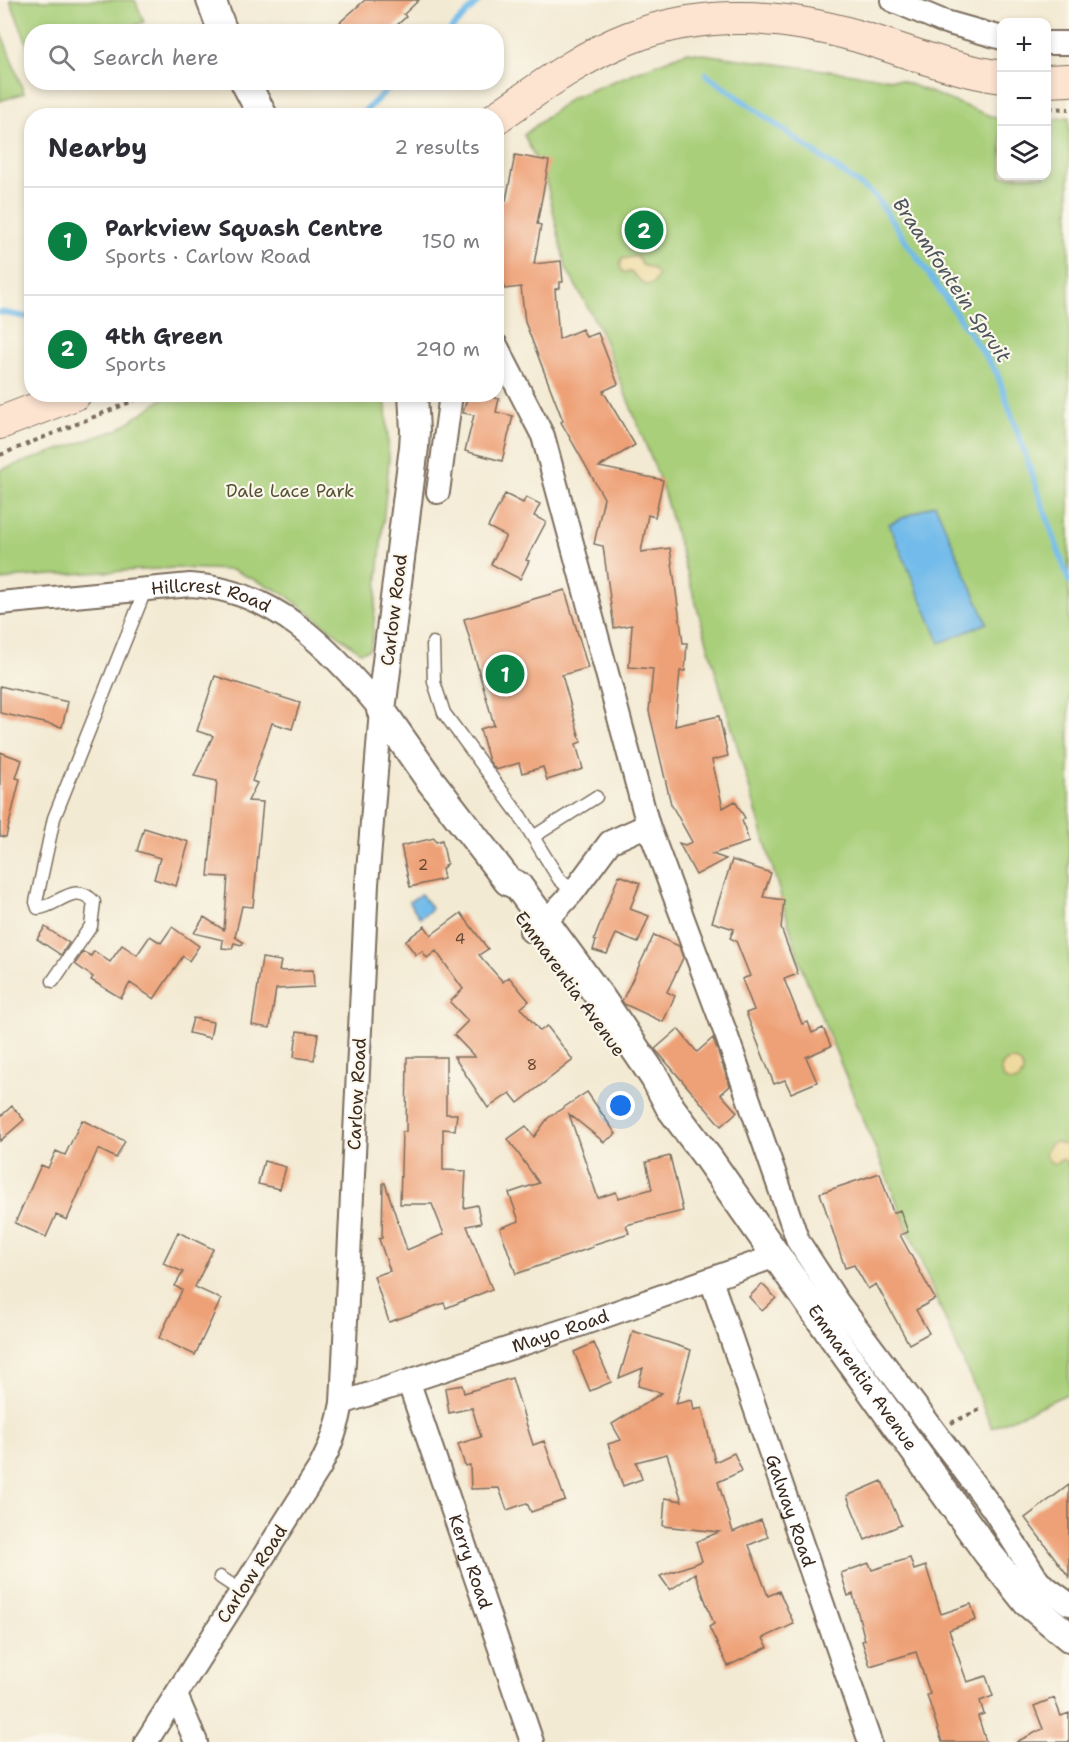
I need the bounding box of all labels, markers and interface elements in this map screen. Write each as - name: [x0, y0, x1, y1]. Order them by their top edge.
- map controls: [997, 18, 1051, 180]
- button: +: [997, 18, 1051, 72]
- search box: [24, 24, 504, 90]
- icon: search: [45, 41, 78, 74]
- text: Search here: [93, 43, 219, 72]
- button: −: [997, 72, 1051, 126]
- button: layers: [997, 126, 1051, 180]
- text: Nearby: [48, 130, 147, 165]
- text: 2 results: [394, 134, 480, 160]
- water label: Braamfontein Spruit: [887, 192, 1017, 368]
- pin: 2: [624, 208, 664, 252]
- text: Parkview Squash Centre: [105, 214, 383, 243]
- text: 1: [63, 228, 72, 254]
- text: 150 m: [422, 228, 480, 254]
- text: Sports · Carlow Road: [105, 243, 311, 269]
- text: 4th Green: [105, 322, 223, 351]
- text: 2: [61, 336, 75, 362]
- text: 290 m: [415, 336, 480, 362]
- text: Sports: [105, 351, 166, 377]
- park label: Dale Lace Park: [226, 479, 354, 503]
- street label: Carlow Road: [375, 553, 413, 667]
- street label: Hillcrest Road: [150, 573, 275, 618]
- pin: 1: [486, 652, 524, 696]
- house number: 2: [418, 855, 428, 875]
- street label: Emmarentia Avenue: [509, 906, 631, 1062]
- house number: 4: [455, 929, 465, 949]
- street label: Carlow Road: [342, 1037, 372, 1151]
- house number: 8: [527, 1055, 537, 1075]
- your location: [606, 1091, 635, 1120]
- street label: Emmarentia Avenue: [802, 1300, 923, 1456]
- street label: Mayo Road: [509, 1304, 612, 1358]
- street label: Galway Road: [760, 1451, 821, 1570]
- street label: Kerry Road: [443, 1511, 498, 1612]
- street label: Carlow Road: [211, 1520, 293, 1628]

